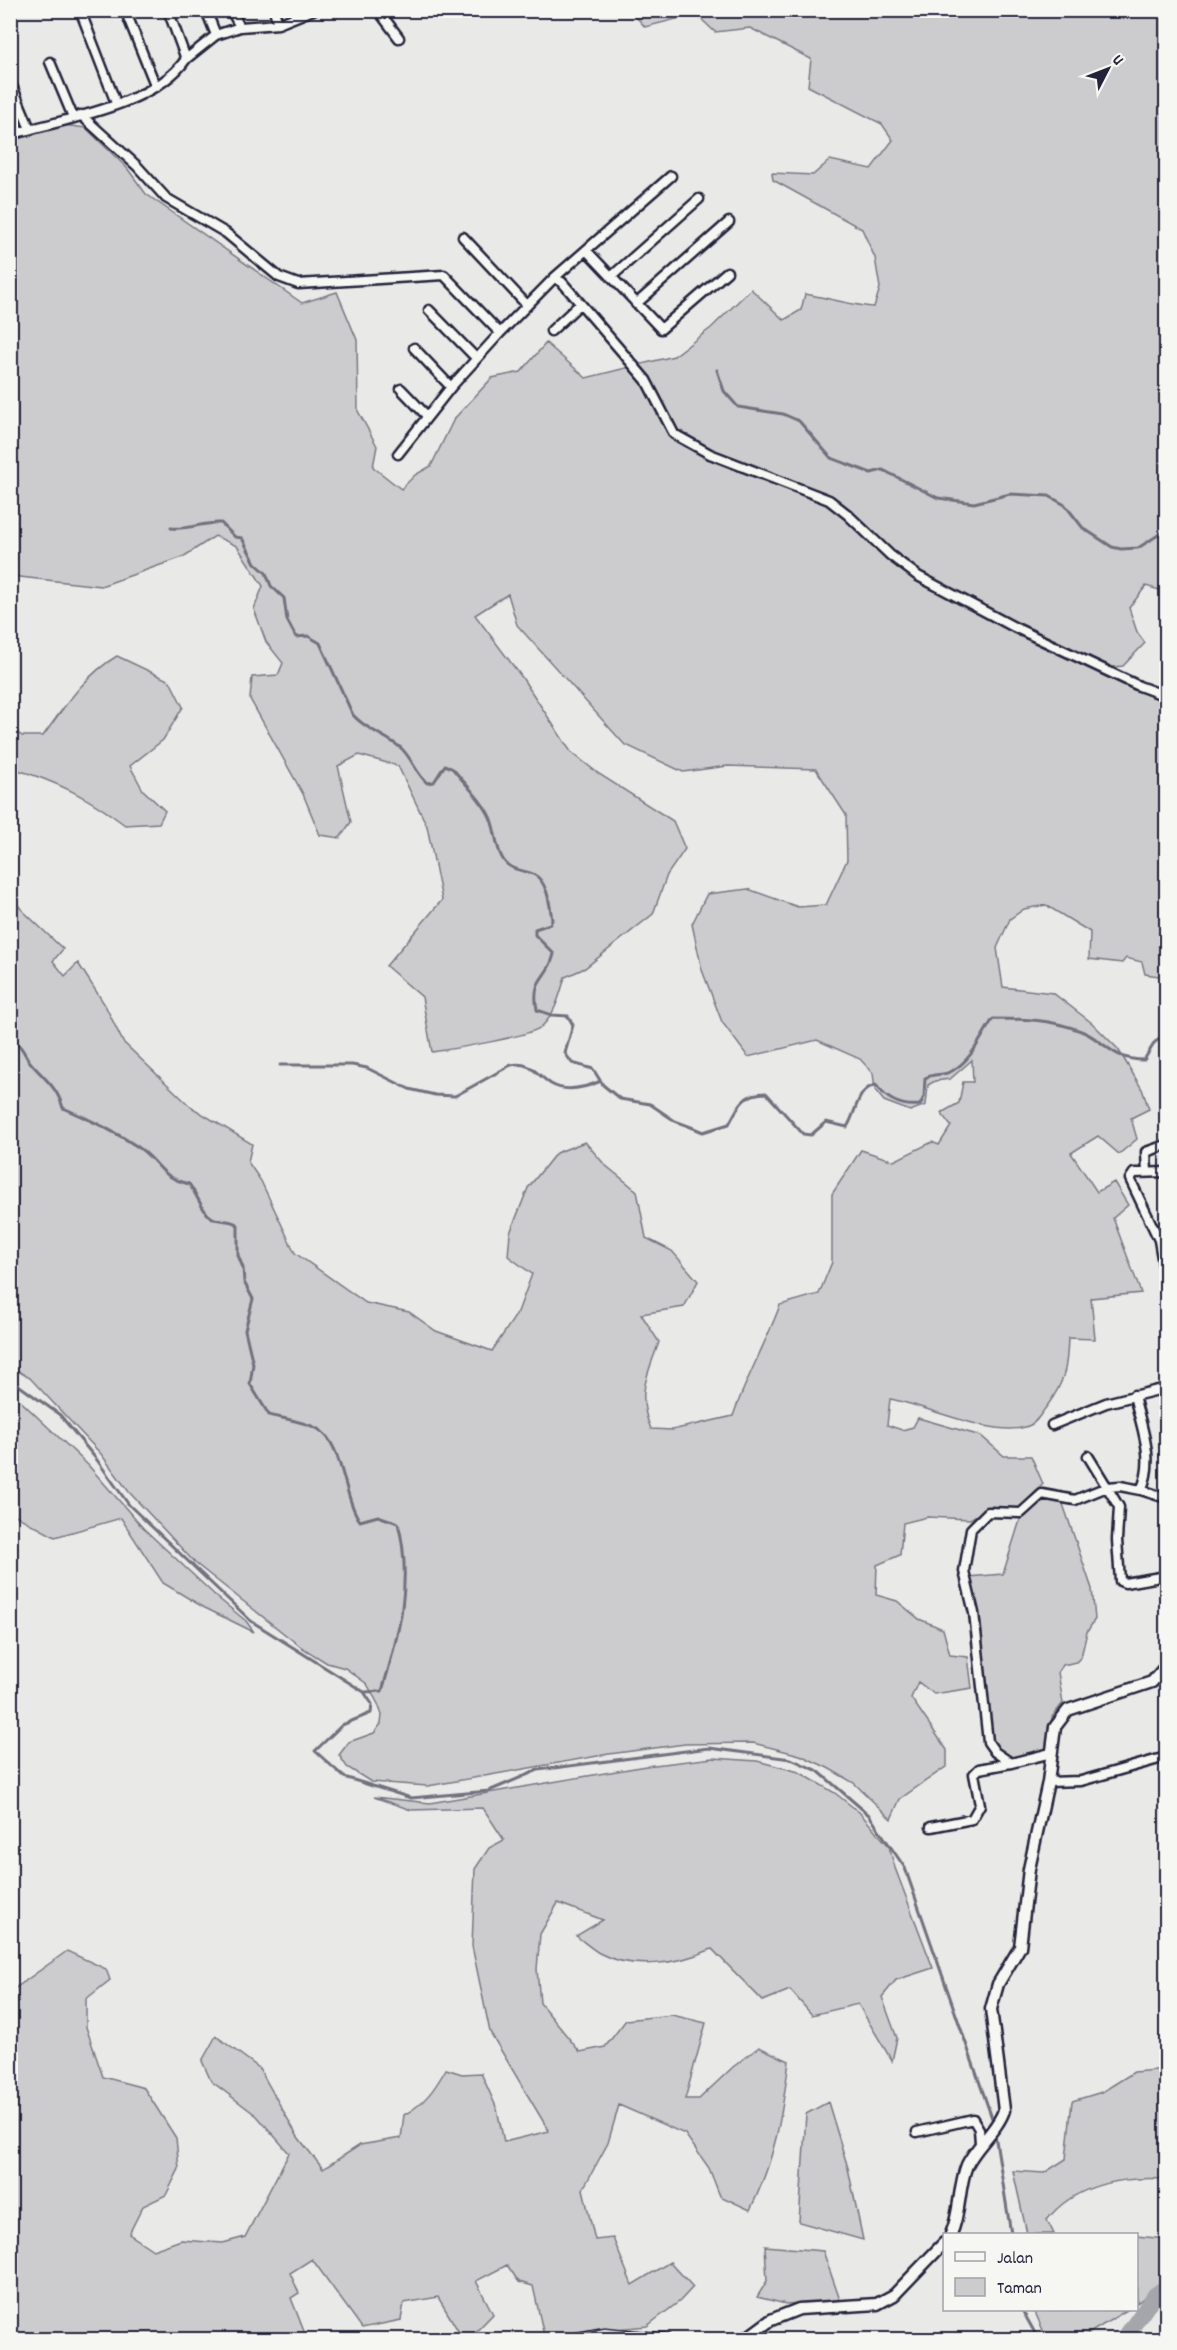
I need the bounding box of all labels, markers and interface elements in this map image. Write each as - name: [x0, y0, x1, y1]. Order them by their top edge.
- north arrow: [1078, 39, 1138, 99]
- text: U: [1106, 50, 1129, 71]
- legend: [943, 2233, 1138, 2311]
- text: Jalan: [997, 2247, 1033, 2272]
- text: Taman: [997, 2277, 1042, 2302]

